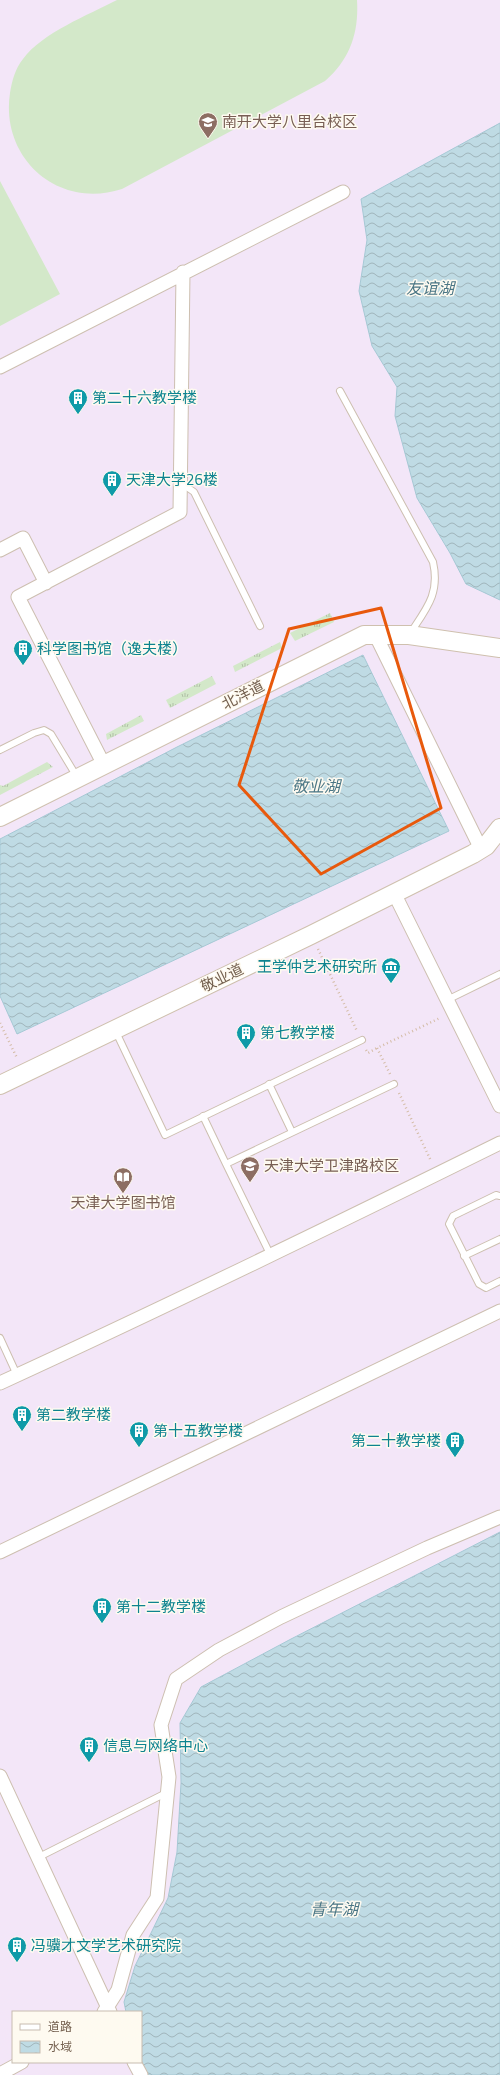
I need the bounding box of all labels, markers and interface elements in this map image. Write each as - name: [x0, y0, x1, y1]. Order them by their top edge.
- place label: 南开大学八里台校区: [222, 110, 357, 133]
- school or university icon: 南开大学八里台校区: [197, 111, 219, 139]
- water label: 友谊湖: [406, 276, 457, 300]
- place label: 第二十六教学楼: [92, 386, 197, 409]
- building icon: 第二十六教学楼: [67, 387, 89, 415]
- place label: 天津大学26楼: [126, 468, 218, 491]
- building icon: 天津大学26楼: [101, 469, 123, 497]
- place label: 科学图书馆（逸夫楼）: [37, 637, 187, 660]
- building icon: 科学图书馆（逸夫楼）: [12, 638, 34, 666]
- street label: 北洋道: [217, 674, 268, 715]
- water label: 敬业湖: [292, 774, 343, 798]
- place label: 王学仲艺术研究所: [257, 955, 377, 978]
- museum icon: 王学仲艺术研究所: [380, 956, 402, 984]
- street label: 敬业道: [197, 957, 247, 998]
- place label: 第七教学楼: [260, 1021, 335, 1044]
- building icon: 第七教学楼: [235, 1022, 257, 1050]
- place label: 天津大学卫津路校区: [264, 1154, 399, 1177]
- school or university icon: 天津大学卫津路校区: [239, 1155, 261, 1183]
- library icon: 天津大学图书馆: [112, 1166, 134, 1194]
- place label: 天津大学图书馆: [70, 1191, 176, 1214]
- place label: 第二教学楼: [36, 1403, 111, 1426]
- building icon: 第二教学楼: [11, 1404, 33, 1432]
- place label: 第十五教学楼: [153, 1419, 243, 1442]
- building icon: 第十五教学楼: [128, 1420, 150, 1448]
- place label: 第二十教学楼: [351, 1429, 441, 1452]
- building icon: 第二十教学楼: [444, 1430, 466, 1458]
- place label: 第十二教学楼: [116, 1595, 206, 1618]
- building icon: 第十二教学楼: [91, 1596, 113, 1624]
- place label: 信息与网络中心: [103, 1734, 208, 1757]
- building icon: 信息与网络中心: [78, 1735, 100, 1763]
- water label: 青年湖: [310, 1897, 361, 1921]
- place label: 冯骥才文学艺术研究院: [31, 1934, 181, 1957]
- building icon: 冯骥才文学艺术研究院: [6, 1935, 28, 1963]
- legend: [12, 2011, 142, 2063]
- text: 道路: [48, 2017, 72, 2036]
- text: 水域: [48, 2037, 72, 2056]

